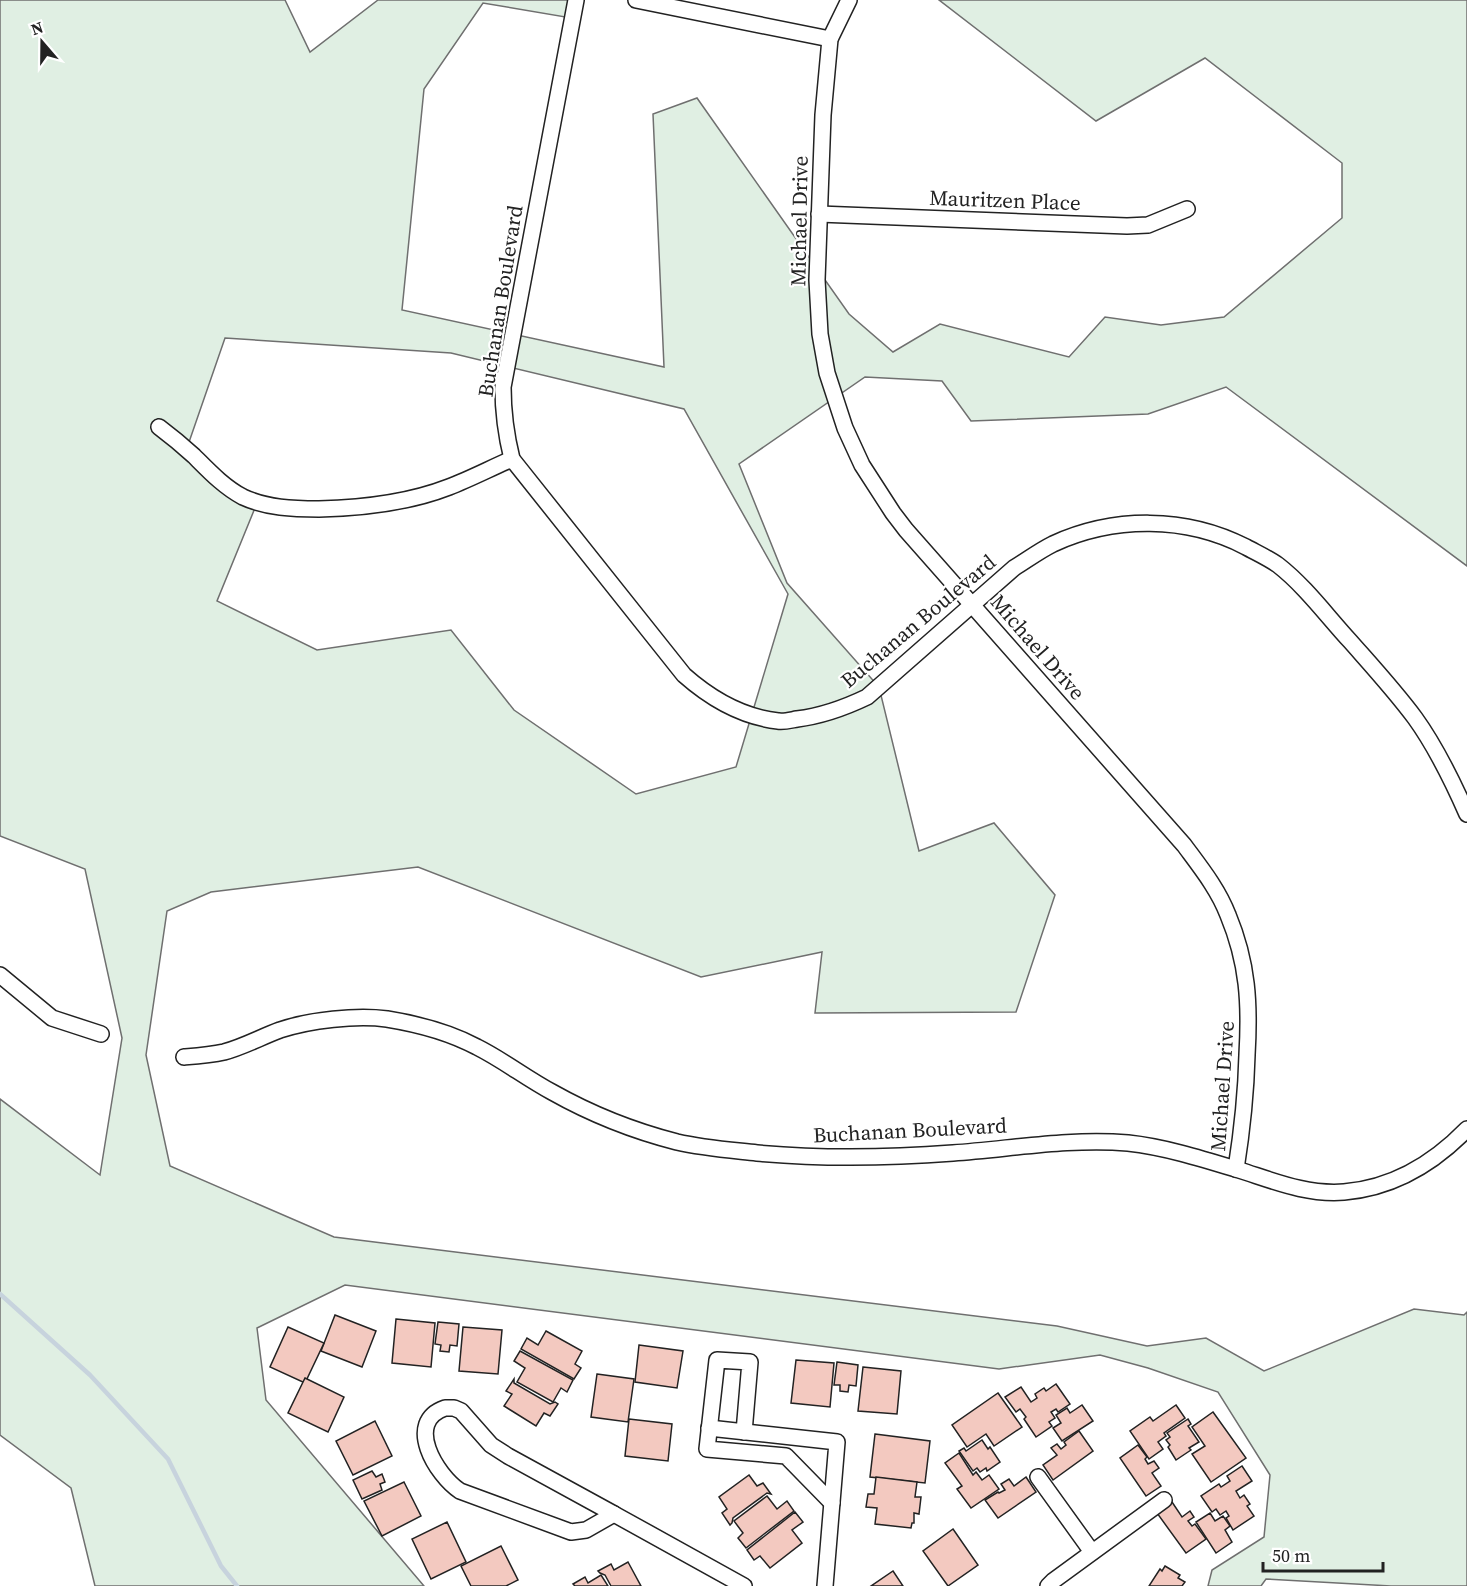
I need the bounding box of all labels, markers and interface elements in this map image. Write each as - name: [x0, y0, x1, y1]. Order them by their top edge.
- north arrow: [12, 12, 72, 72]
- text: N: [28, 15, 46, 40]
- street label: Michael Drive: [783, 155, 815, 287]
- street label: Mauritzen Place: [929, 183, 1081, 217]
- street label: Buchanan Boulevard: [471, 203, 530, 399]
- street label: Buchanan Boulevard: [834, 548, 1002, 694]
- street label: Michael Drive: [984, 588, 1092, 706]
- street label: Michael Drive: [1203, 1020, 1241, 1152]
- street label: Buchanan Boulevard: [812, 1110, 1008, 1150]
- scale bar: [1263, 1535, 1383, 1573]
- text: 50 m: [1272, 1543, 1310, 1568]

